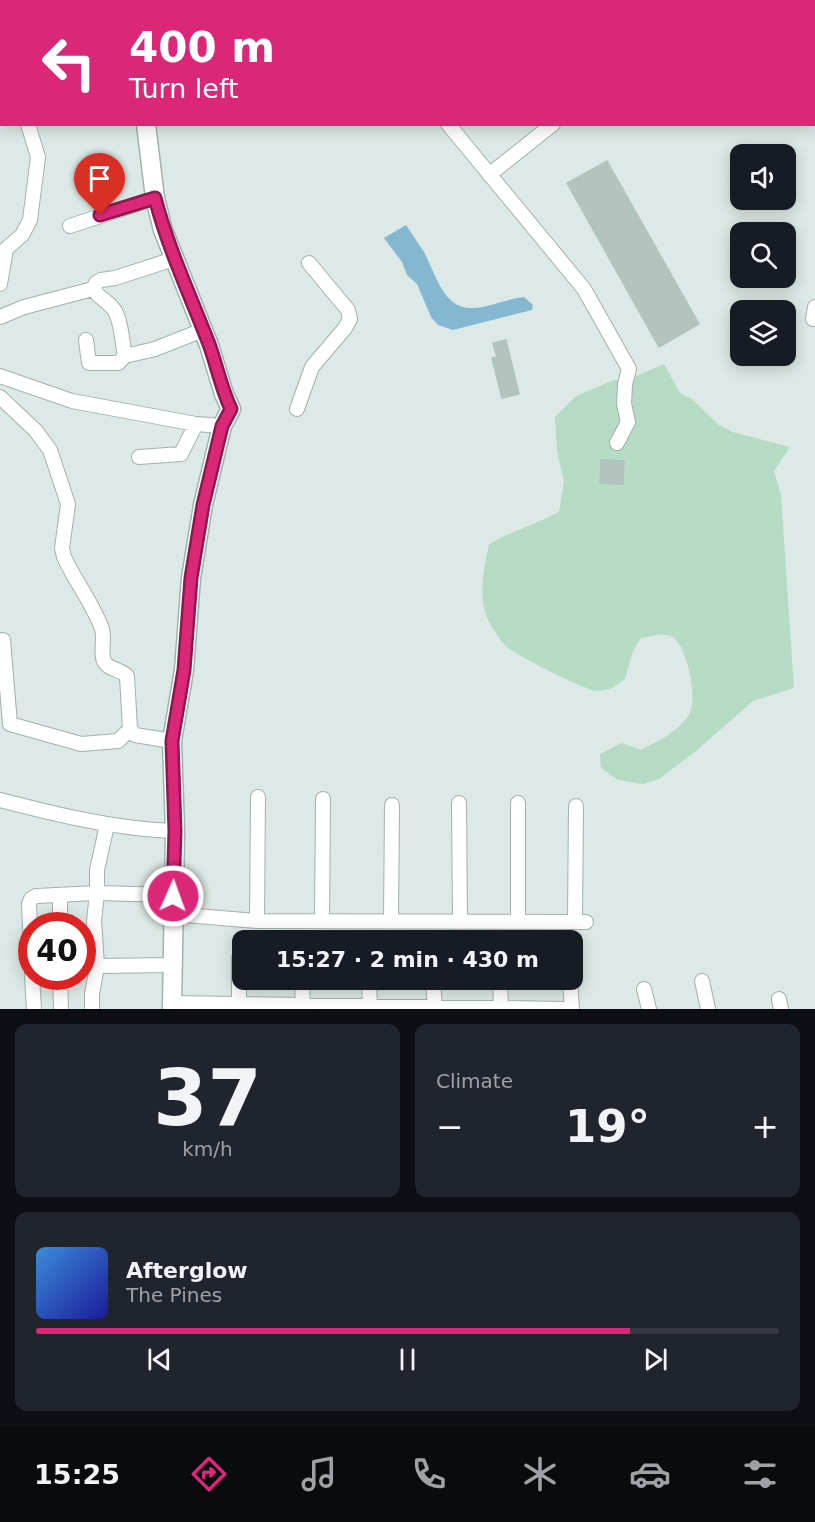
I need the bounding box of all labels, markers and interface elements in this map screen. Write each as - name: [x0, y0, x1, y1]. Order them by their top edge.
- text: 400 m: [129, 23, 275, 72]
- icon: left: [30, 24, 108, 102]
- text: Turn left: [129, 73, 239, 104]
- map controls: [730, 144, 796, 366]
- button: sound: [730, 144, 796, 210]
- pin: [74, 153, 125, 215]
- icon: arrive: [83, 162, 116, 195]
- button: search: [730, 222, 796, 288]
- button: layers: [730, 300, 796, 366]
- position arrow: [141, 864, 205, 928]
- speed limit sign: 40: [18, 912, 96, 990]
- text: 15:27 · 2 min · 430 m: [276, 947, 539, 972]
- text: 37: [153, 1053, 262, 1143]
- text: Climate: [436, 1069, 513, 1093]
- text: 19°: [565, 1100, 650, 1153]
- text: −: [436, 1107, 464, 1146]
- text: +: [751, 1107, 779, 1146]
- text: km/h: [182, 1137, 233, 1161]
- text: Afterglow: [126, 1258, 248, 1283]
- text: The Pines: [126, 1283, 222, 1307]
- icon: previous: [143, 1343, 176, 1376]
- icon: pause: [391, 1343, 424, 1376]
- icon: next: [639, 1343, 672, 1376]
- icon: directions: [188, 1453, 230, 1495]
- icon: music: [298, 1453, 340, 1495]
- icon: phone: [408, 1453, 450, 1495]
- icon: climate: [519, 1453, 561, 1495]
- icon: car: [629, 1453, 671, 1495]
- icon: filters: [739, 1453, 781, 1495]
- text: 15:25: [34, 1459, 120, 1490]

